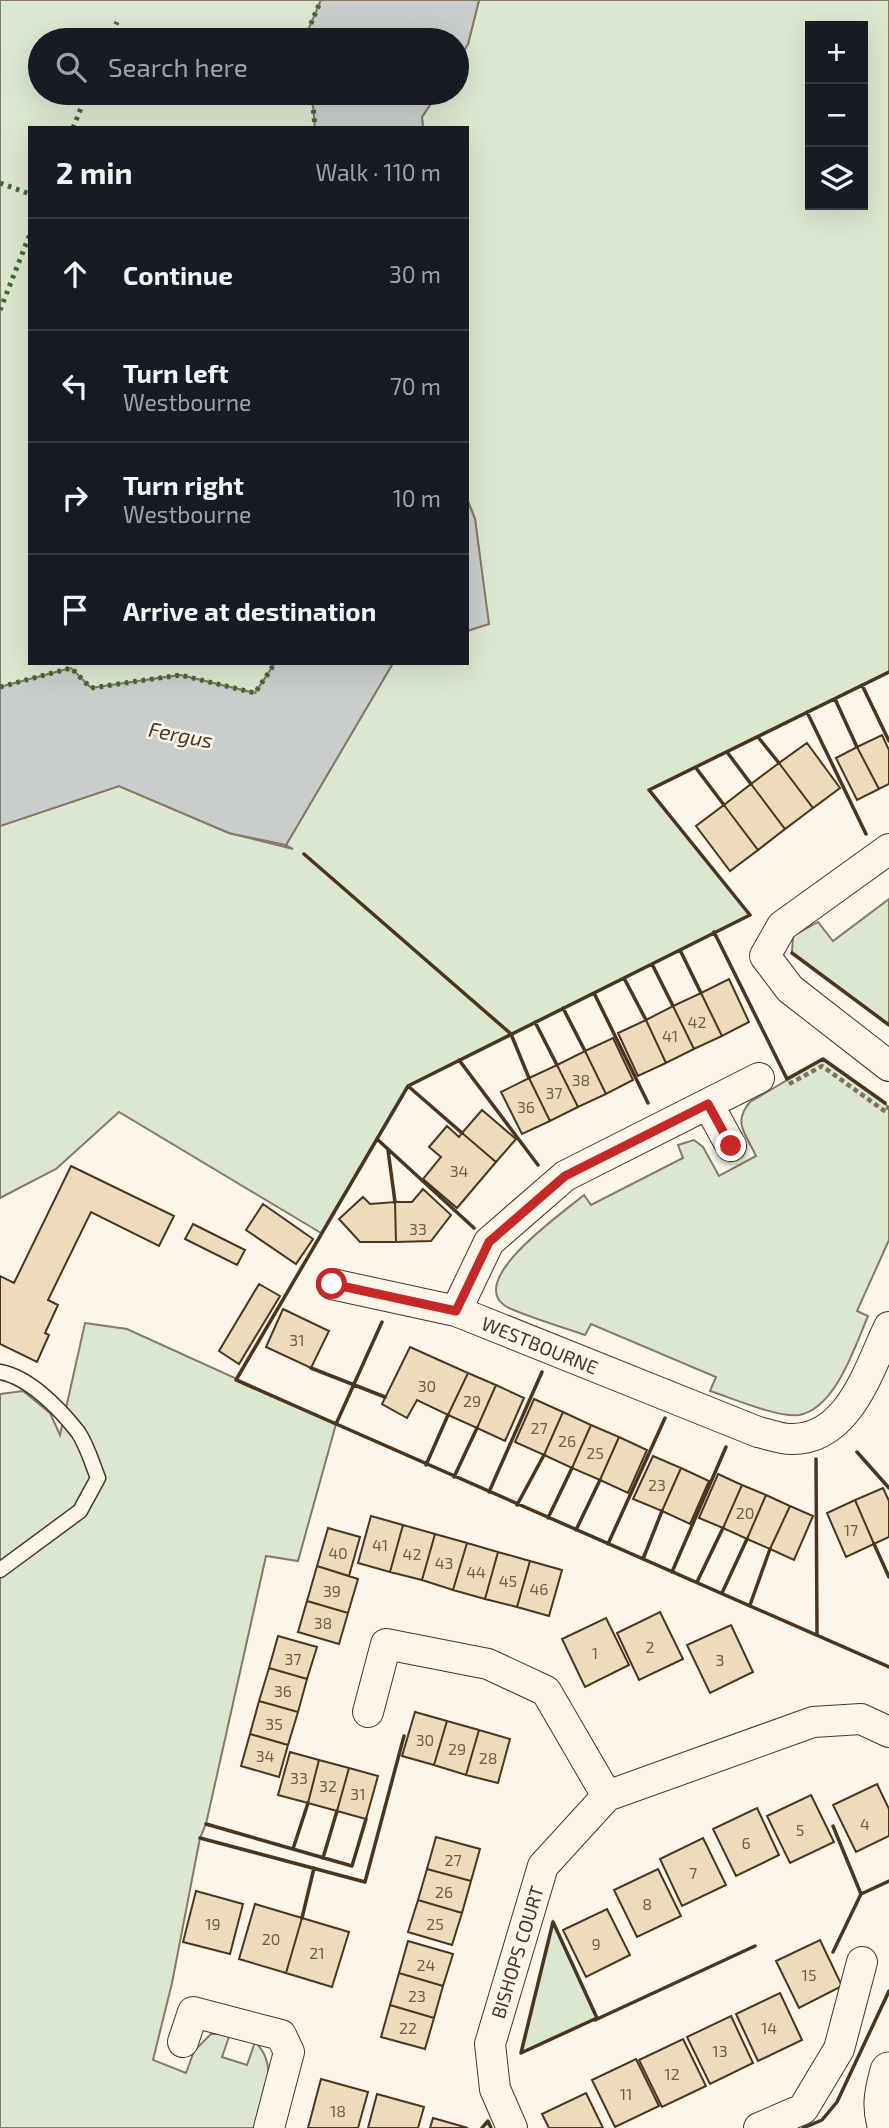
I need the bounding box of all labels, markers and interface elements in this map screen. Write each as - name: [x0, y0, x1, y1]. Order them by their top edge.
- map controls: [805, 21, 868, 210]
- button: +: [805, 21, 868, 84]
- search box: [28, 28, 469, 105]
- icon: search: [52, 48, 90, 86]
- text: Search here: [108, 51, 248, 82]
- button: −: [805, 84, 868, 147]
- button: layers: [805, 147, 868, 210]
- text: 2 min: [56, 154, 133, 190]
- text: Walk · 110 m: [315, 158, 441, 186]
- icon: ahead: [56, 255, 94, 293]
- text: Continue: [123, 259, 233, 290]
- text: 30 m: [389, 260, 441, 288]
- text: Turn left: [123, 357, 229, 388]
- icon: left: [56, 367, 94, 405]
- text: 70 m: [390, 372, 441, 400]
- text: Westbourne: [123, 388, 251, 416]
- text: Turn right: [123, 469, 244, 500]
- icon: right: [56, 479, 94, 517]
- text: 10 m: [393, 484, 441, 512]
- text: Westbourne: [123, 500, 251, 528]
- icon: arrive: [56, 591, 94, 629]
- text: Arrive at destination: [123, 595, 376, 626]
- water label: Fergus: [147, 716, 215, 752]
- house number: 42: [688, 1012, 706, 1031]
- house number: 41: [662, 1026, 678, 1045]
- house number: 38: [572, 1070, 590, 1089]
- house number: 37: [545, 1083, 563, 1102]
- house number: 36: [517, 1097, 535, 1116]
- route end: [715, 1130, 746, 1161]
- house number: 34: [450, 1161, 469, 1180]
- house number: 33: [409, 1219, 427, 1238]
- route start: [316, 1268, 347, 1299]
- street label: WESTBOURNE: [479, 1311, 601, 1379]
- house number: 31: [289, 1330, 305, 1349]
- house number: 30: [418, 1376, 436, 1395]
- house number: 29: [463, 1391, 481, 1410]
- house number: 27: [530, 1418, 548, 1437]
- house number: 26: [558, 1431, 576, 1450]
- house number: 25: [586, 1443, 604, 1462]
- house number: 23: [648, 1475, 666, 1494]
- house number: 20: [736, 1503, 754, 1522]
- house number: 17: [844, 1520, 858, 1539]
- house number: 41: [372, 1535, 388, 1554]
- house number: 40: [328, 1543, 348, 1562]
- house number: 42: [403, 1544, 421, 1563]
- house number: 43: [435, 1553, 453, 1572]
- house number: 44: [466, 1562, 486, 1581]
- house number: 45: [499, 1571, 517, 1590]
- house number: 46: [530, 1579, 549, 1598]
- house number: 39: [323, 1581, 341, 1600]
- house number: 38: [314, 1613, 332, 1632]
- house number: 2: [646, 1637, 655, 1656]
- house number: 1: [592, 1643, 598, 1662]
- house number: 37: [284, 1649, 302, 1668]
- house number: 3: [716, 1650, 724, 1669]
- house number: 36: [274, 1681, 292, 1700]
- house number: 35: [265, 1714, 283, 1733]
- house number: 30: [416, 1730, 434, 1749]
- house number: 29: [448, 1739, 466, 1758]
- house number: 34: [256, 1746, 275, 1765]
- house number: 28: [479, 1748, 497, 1767]
- house number: 33: [290, 1768, 308, 1787]
- house number: 32: [319, 1776, 337, 1795]
- house number: 31: [350, 1784, 366, 1803]
- house number: 4: [860, 1814, 870, 1833]
- house number: 5: [796, 1820, 804, 1839]
- house number: 6: [741, 1833, 751, 1852]
- house number: 27: [444, 1850, 462, 1869]
- house number: 7: [689, 1863, 697, 1882]
- house number: 26: [435, 1882, 453, 1901]
- street label: BISHOPS COURT: [486, 1883, 548, 2021]
- house number: 8: [642, 1894, 652, 1913]
- house number: 19: [205, 1914, 221, 1933]
- house number: 25: [426, 1914, 444, 1933]
- house number: 20: [262, 1929, 280, 1948]
- house number: 9: [591, 1934, 601, 1953]
- house number: 21: [309, 1943, 325, 1962]
- house number: 24: [417, 1955, 436, 1974]
- house number: 15: [802, 1965, 816, 1984]
- house number: 23: [408, 1986, 426, 2005]
- house number: 22: [399, 2018, 417, 2037]
- house number: 14: [761, 2018, 777, 2037]
- house number: 13: [712, 2041, 728, 2060]
- house number: 12: [664, 2064, 680, 2083]
- house number: 11: [620, 2084, 632, 2103]
- house number: 18: [330, 2101, 346, 2120]

